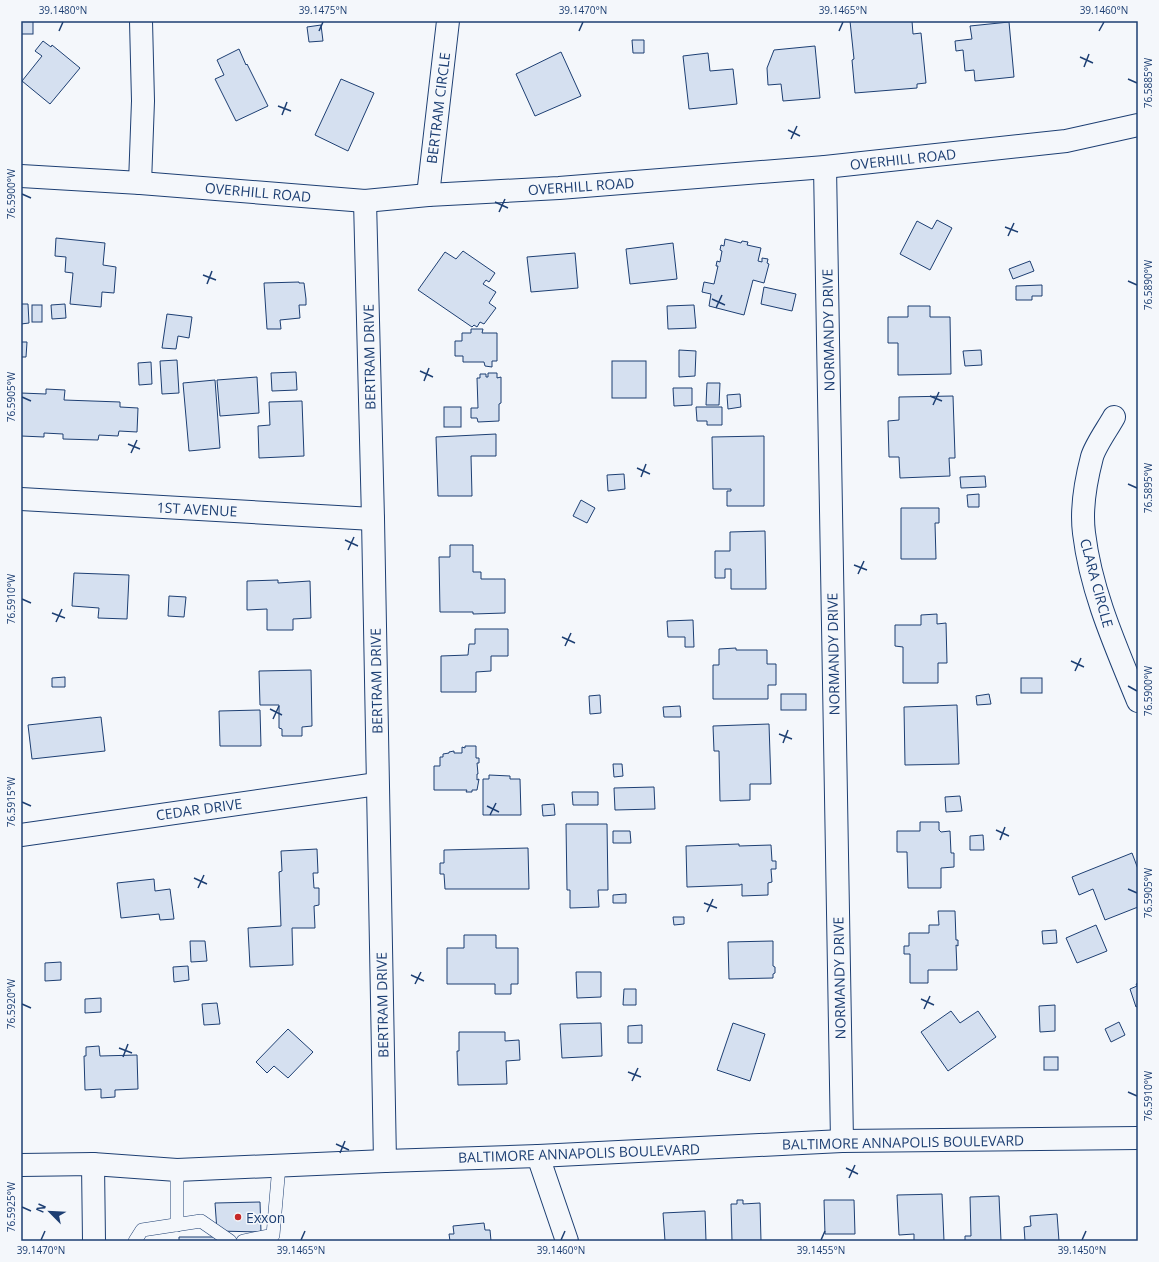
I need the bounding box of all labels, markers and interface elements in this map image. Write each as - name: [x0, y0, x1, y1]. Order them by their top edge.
- text: 39.1480°N: [39, 3, 87, 17]
- text: 39.1475°N: [299, 3, 347, 17]
- text: 39.1470°N: [559, 3, 607, 17]
- text: 39.1465°N: [819, 3, 867, 17]
- text: 39.1460°N: [1080, 3, 1128, 17]
- street label: BERTRAM CIRCLE: [422, 51, 454, 165]
- text: 76.5885°W: [1141, 57, 1155, 108]
- street label: OVERHILL ROAD: [849, 144, 957, 174]
- text: 76.5900°W: [4, 168, 18, 219]
- street label: OVERHILL ROAD: [527, 173, 635, 199]
- street label: OVERHILL ROAD: [204, 178, 312, 206]
- text: 76.5890°W: [1141, 259, 1155, 310]
- street label: NORMANDY DRIVE: [817, 269, 839, 391]
- street label: BERTRAM DRIVE: [359, 304, 379, 410]
- text: 76.5905°W: [4, 371, 18, 422]
- text: 76.5895°W: [1141, 462, 1155, 513]
- street label: 1ST AVENUE: [156, 497, 238, 521]
- street label: CLARA CIRCLE: [1076, 536, 1118, 630]
- text: 76.5910°W: [4, 573, 18, 624]
- street label: NORMANDY DRIVE: [822, 593, 844, 715]
- street label: BERTRAM DRIVE: [366, 628, 386, 734]
- text: 76.5900°W: [1141, 665, 1155, 716]
- text: 76.5915°W: [4, 776, 18, 827]
- street label: CEDAR DRIVE: [155, 794, 243, 824]
- text: 76.5905°W: [1141, 867, 1155, 918]
- street label: NORMANDY DRIVE: [828, 917, 850, 1039]
- street label: BERTRAM DRIVE: [372, 952, 392, 1058]
- text: 76.5920°W: [4, 978, 18, 1029]
- text: 76.5910°W: [1141, 1070, 1155, 1121]
- street label: BALTIMORE ANNAPOLIS BOULEVARD: [782, 1130, 1024, 1154]
- street label: BALTIMORE ANNAPOLIS BOULEVARD: [458, 1139, 700, 1167]
- text: 76.5925°W: [4, 1181, 18, 1232]
- north arrow: [30, 1192, 70, 1232]
- text: N: [32, 1201, 49, 1215]
- place label: Exxon: [246, 1208, 285, 1227]
- marker: Exxon: [233, 1212, 243, 1222]
- text: 39.1470°N: [17, 1243, 65, 1257]
- text: 39.1465°N: [277, 1243, 325, 1257]
- text: 39.1460°N: [537, 1243, 585, 1257]
- text: 39.1455°N: [797, 1243, 845, 1257]
- text: 39.1450°N: [1058, 1243, 1106, 1257]

